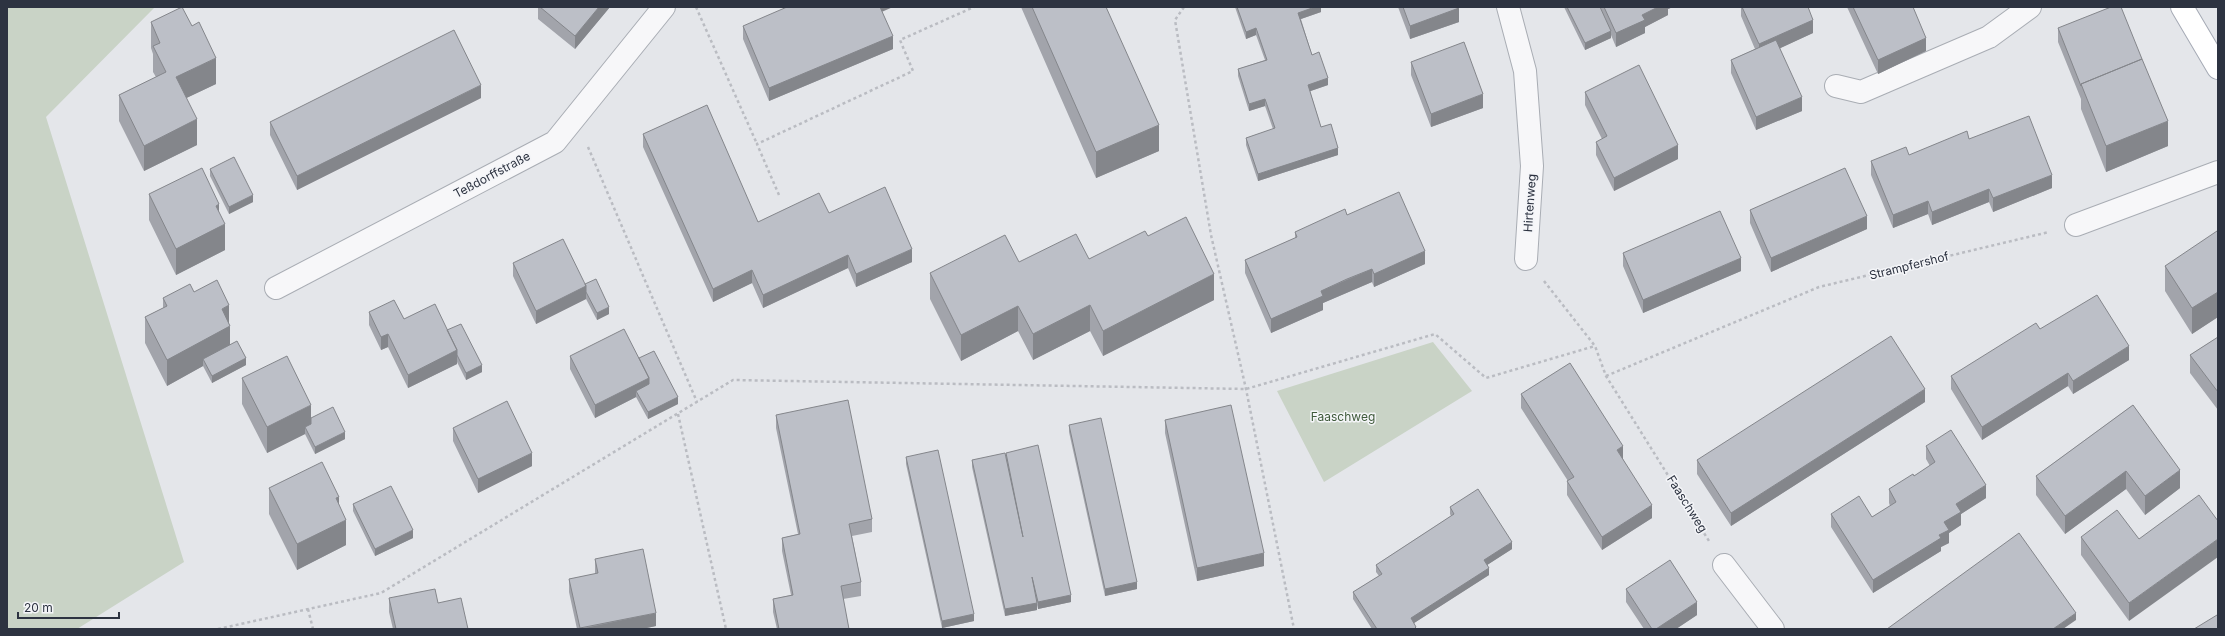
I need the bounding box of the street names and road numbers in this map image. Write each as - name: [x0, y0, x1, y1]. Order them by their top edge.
- street label: Teßdorffstraße: [451, 148, 533, 201]
- street label: Hirtenweg: [1520, 173, 1539, 233]
- street label: Strampfershof: [1868, 248, 1951, 283]
- street label: Faaschweg: [1664, 472, 1711, 535]

